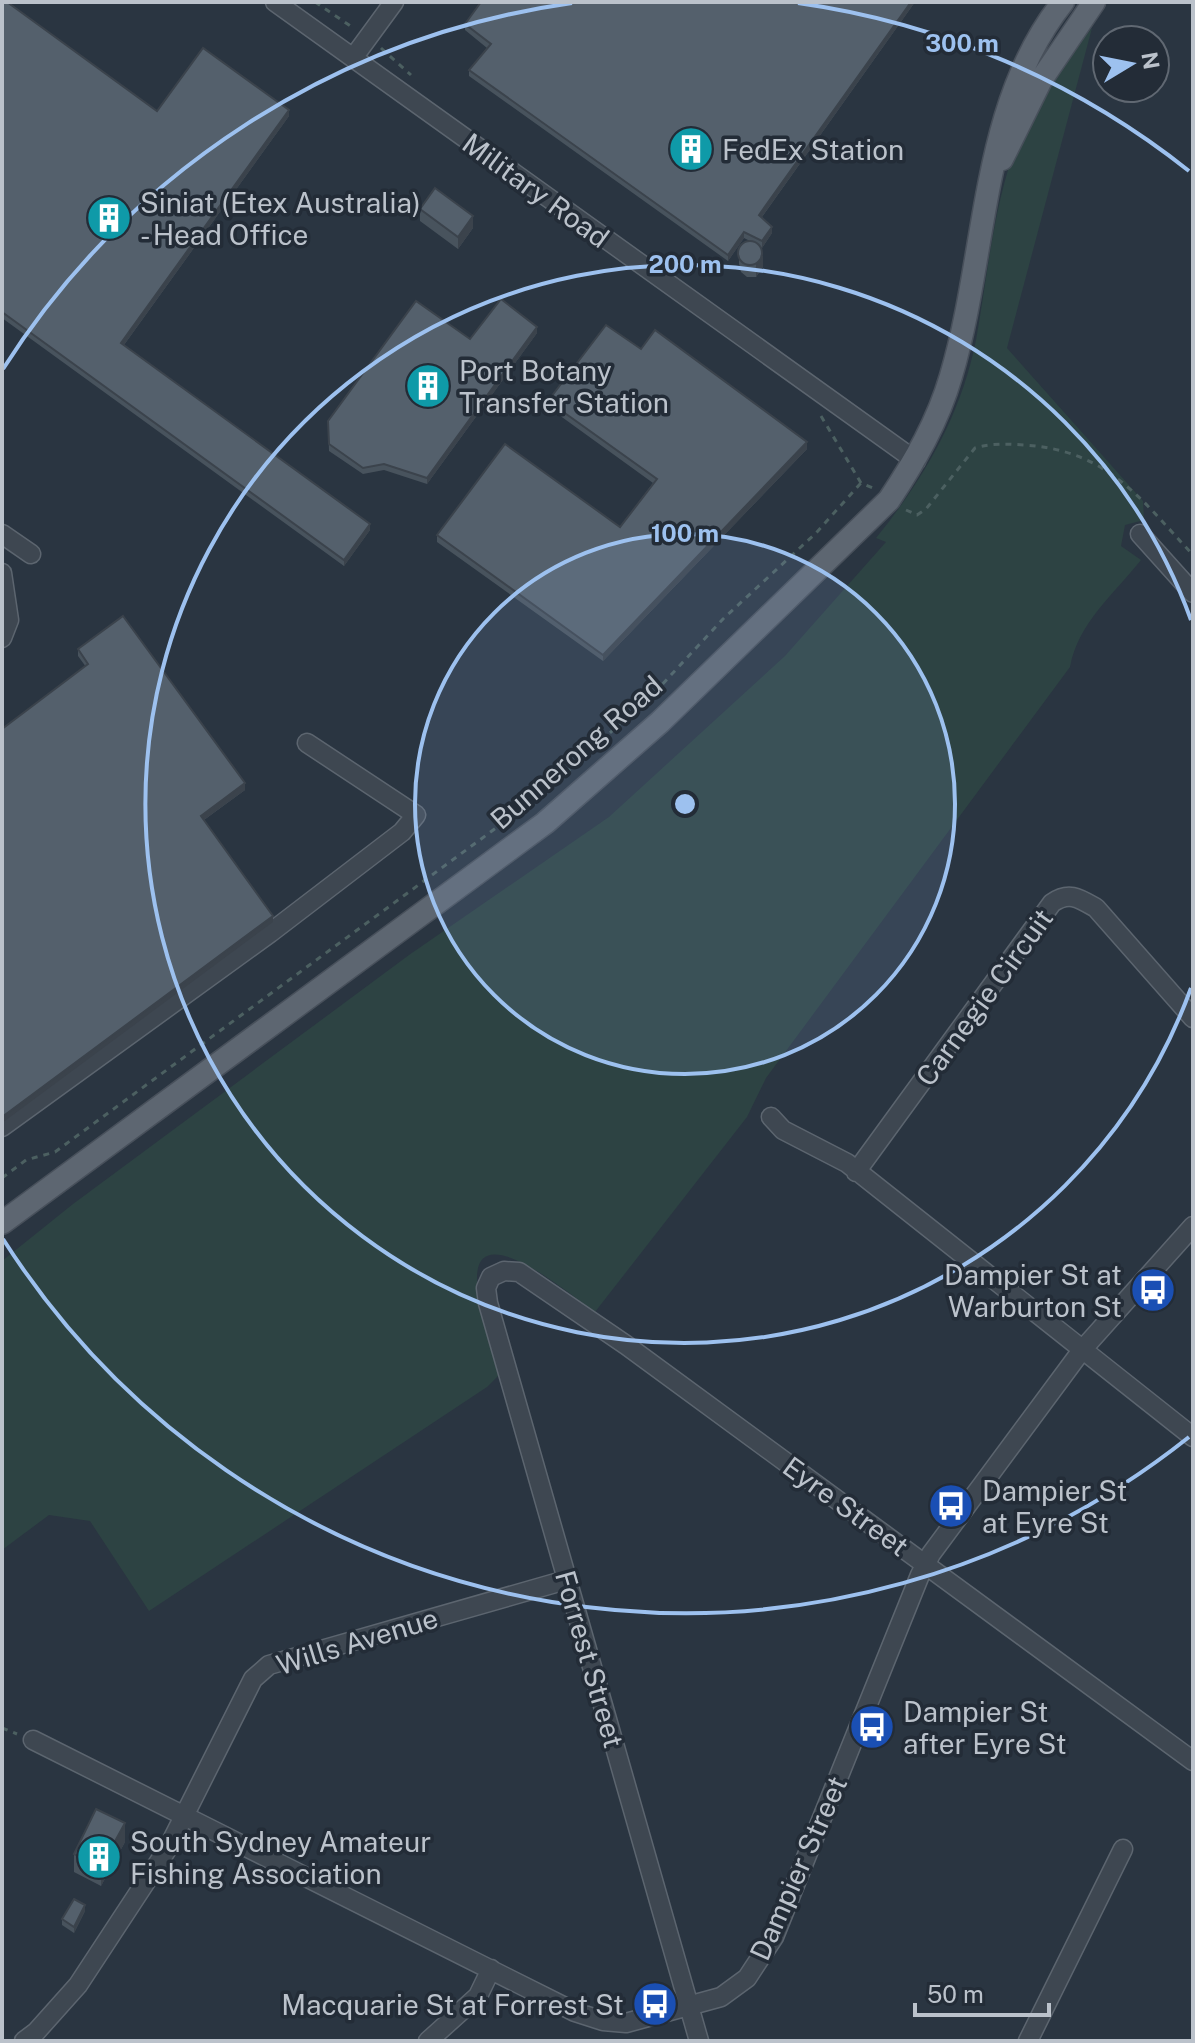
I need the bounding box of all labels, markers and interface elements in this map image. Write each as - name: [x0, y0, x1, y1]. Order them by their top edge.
- north arrow: [1091, 24, 1171, 104]
- text: 300 m: [925, 29, 999, 57]
- text: N: [1136, 50, 1165, 71]
- building icon: FedEx Station: [667, 125, 715, 173]
- street label: Military Road: [456, 126, 616, 254]
- place label: FedEx Station: [722, 133, 904, 166]
- place label: Siniat (Etex Australia) - Head Office: [140, 186, 421, 251]
- building icon: Siniat (Etex Australia) - Head Office: [85, 194, 133, 242]
- text: 200 m: [648, 250, 722, 278]
- place label: Port Botany Transfer Station: [459, 354, 669, 419]
- building icon: Port Botany Transfer Station: [404, 362, 452, 410]
- text: 100 m: [651, 519, 719, 547]
- street label: Bunnerong Road: [483, 668, 669, 836]
- centre of rings: [671, 790, 699, 818]
- street label: Carnegie Circuit: [909, 902, 1059, 1092]
- place label: Dampier St at Warburton St: [944, 1258, 1122, 1323]
- bus stop icon: Dampier St at Warburton St: [1129, 1266, 1177, 1314]
- street label: Eyre Street: [777, 1449, 915, 1563]
- place label: Dampier St at Eyre St: [982, 1474, 1127, 1539]
- bus stop icon: Dampier St at Eyre St: [927, 1482, 975, 1530]
- street label: Forrest Street: [549, 1567, 631, 1751]
- street label: Wills Avenue: [272, 1601, 442, 1681]
- place label: Dampier St after Eyre St: [903, 1695, 1067, 1760]
- bus stop icon: Dampier St after Eyre St: [848, 1703, 896, 1751]
- street label: Dampier Street: [743, 1771, 853, 1965]
- place label: South Sydney Amateur Fishing Association: [130, 1825, 431, 1890]
- building icon: South Sydney Amateur Fishing Association: [75, 1833, 123, 1881]
- scale bar: [915, 1967, 1049, 2017]
- bus stop icon: Macquarie St at Forrest St: [631, 1980, 679, 2028]
- text: 50 m: [927, 1980, 984, 2008]
- place label: Macquarie St at Forrest St: [281, 1988, 624, 2021]

